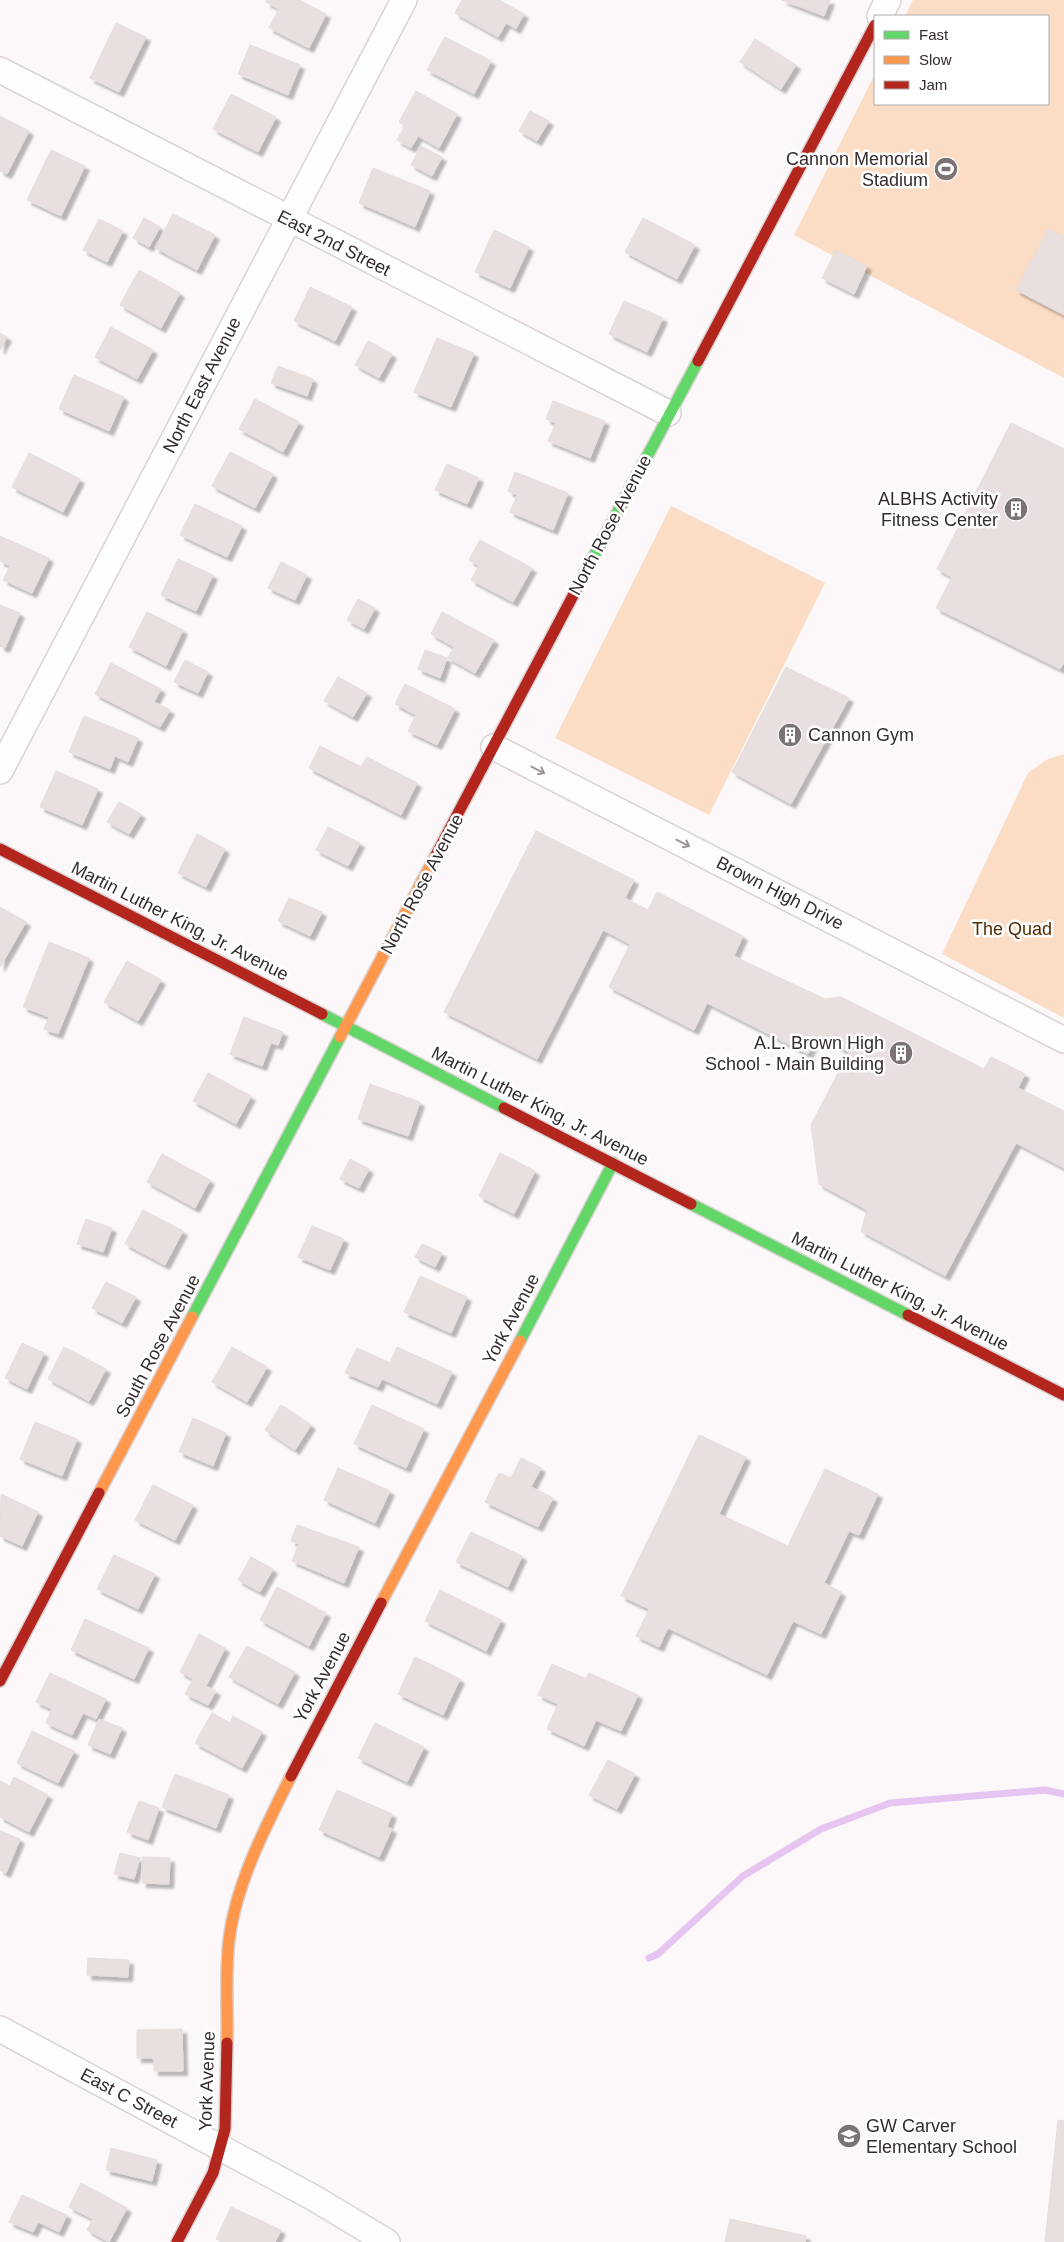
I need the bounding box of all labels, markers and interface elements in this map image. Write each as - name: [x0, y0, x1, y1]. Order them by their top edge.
- legend: [874, 15, 1049, 105]
- text: Fast: [919, 26, 949, 43]
- text: Slow: [919, 51, 952, 68]
- text: Jam: [919, 76, 947, 93]
- place label: Cannon Memorial Stadium: [786, 149, 928, 190]
- sports icon: Cannon Memorial Stadium: [933, 156, 959, 182]
- street label: East 2nd Street: [274, 206, 394, 280]
- street label: North East Avenue: [159, 314, 245, 456]
- street label: North Rose Avenue: [565, 452, 655, 598]
- place label: ALBHS Activity Fitness Center: [878, 489, 998, 530]
- building icon: ALBHS Activity Fitness Center: [1003, 496, 1029, 522]
- building icon: Cannon Gym: [777, 722, 803, 748]
- place label: Cannon Gym: [808, 725, 914, 745]
- one-way arrow: [530, 766, 545, 775]
- street label: North Rose Avenue: [377, 811, 467, 957]
- one-way arrow: [675, 838, 690, 848]
- street label: Brown High Drive: [713, 852, 847, 934]
- street label: Martin Luther King, Jr. Avenue: [68, 857, 292, 985]
- park label: The Quad: [972, 919, 1052, 939]
- place label: A.L. Brown High School - Main Building: [705, 1033, 884, 1074]
- building icon: A.L. Brown High School - Main Building: [888, 1040, 914, 1066]
- street label: Martin Luther King, Jr. Avenue: [428, 1042, 652, 1170]
- street label: Martin Luther King, Jr. Avenue: [788, 1227, 1012, 1355]
- street label: York Avenue: [479, 1270, 543, 1368]
- street label: South Rose Avenue: [112, 1271, 204, 1421]
- street label: York Avenue: [290, 1628, 354, 1726]
- street label: York Avenue: [195, 2031, 219, 2131]
- street label: East C Street: [77, 2064, 181, 2132]
- place label: GW Carver Elementary School: [866, 2116, 1017, 2157]
- school or university icon: GW Carver Elementary School: [836, 2123, 862, 2149]

